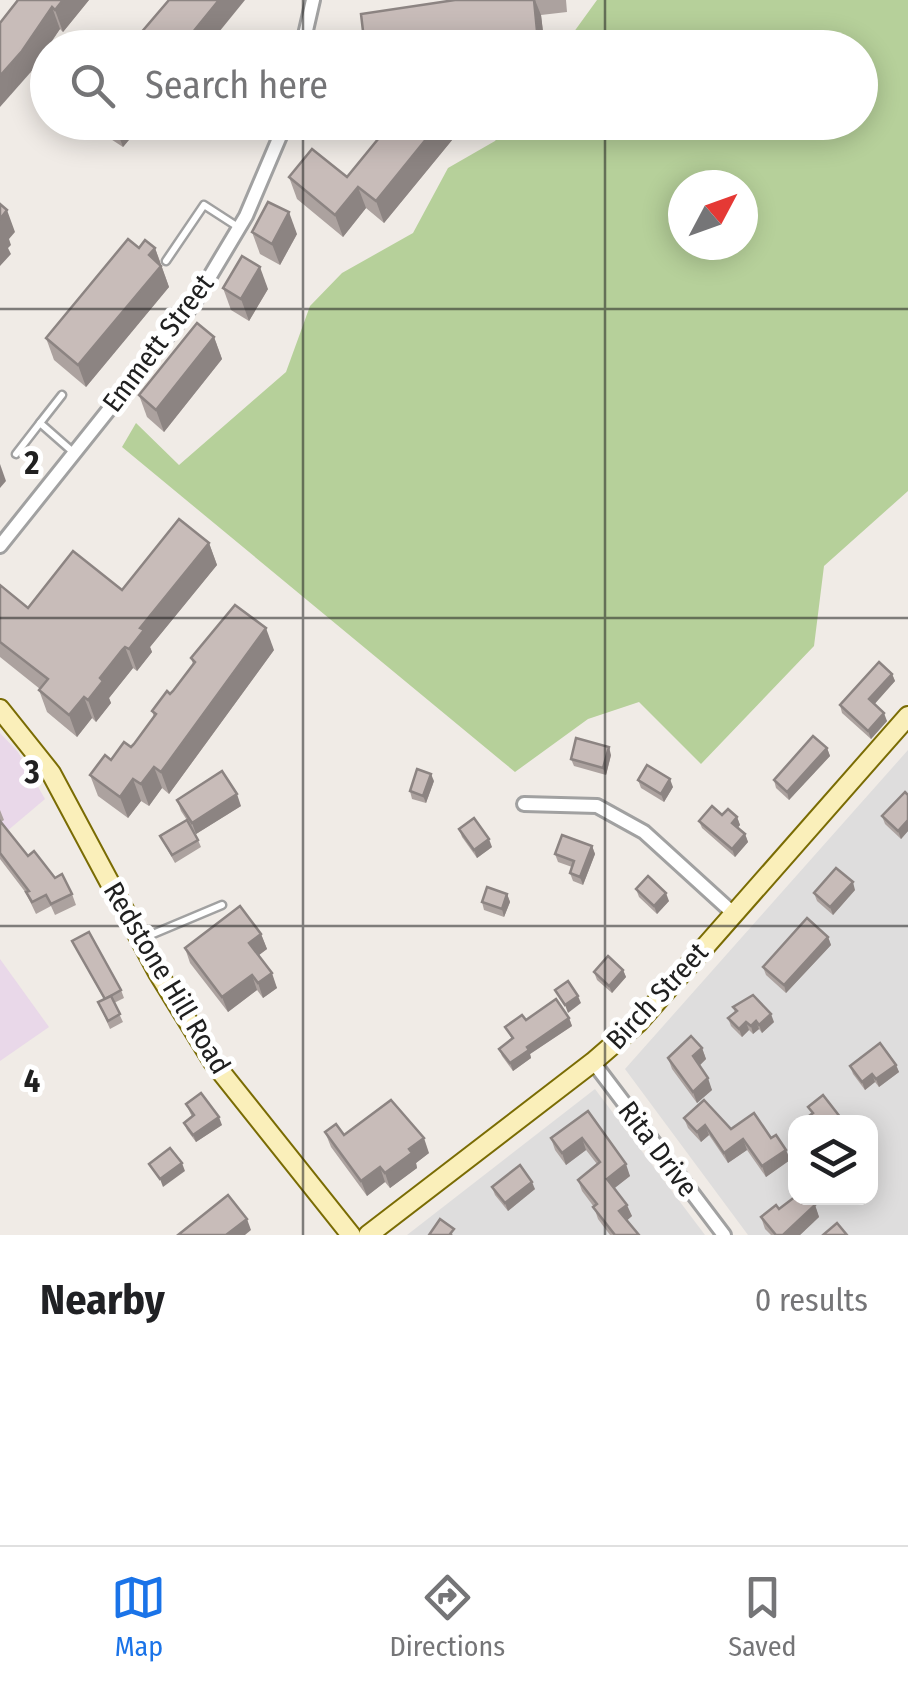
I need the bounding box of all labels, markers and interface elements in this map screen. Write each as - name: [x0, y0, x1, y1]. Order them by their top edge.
- search box: [30, 30, 878, 140]
- icon: search: [65, 58, 120, 113]
- text: Search here: [145, 62, 328, 108]
- north arrow: [668, 170, 758, 260]
- street label: Emmett Street: [96, 267, 221, 418]
- text: 2: [24, 444, 40, 482]
- text: 3: [23, 753, 40, 791]
- street label: Redstone Hill Road: [97, 876, 237, 1080]
- street label: Birch Street: [599, 935, 715, 1056]
- text: 4: [24, 1062, 40, 1100]
- street label: Rita Drive: [611, 1095, 705, 1203]
- map controls: [788, 1115, 878, 1205]
- button: layers: [788, 1115, 878, 1205]
- text: Nearby: [40, 1275, 165, 1325]
- text: 0 results: [755, 1281, 868, 1319]
- tab: Map: [111, 1570, 166, 1663]
- tab: Directions: [389, 1570, 505, 1663]
- tab: Saved: [728, 1570, 797, 1663]

